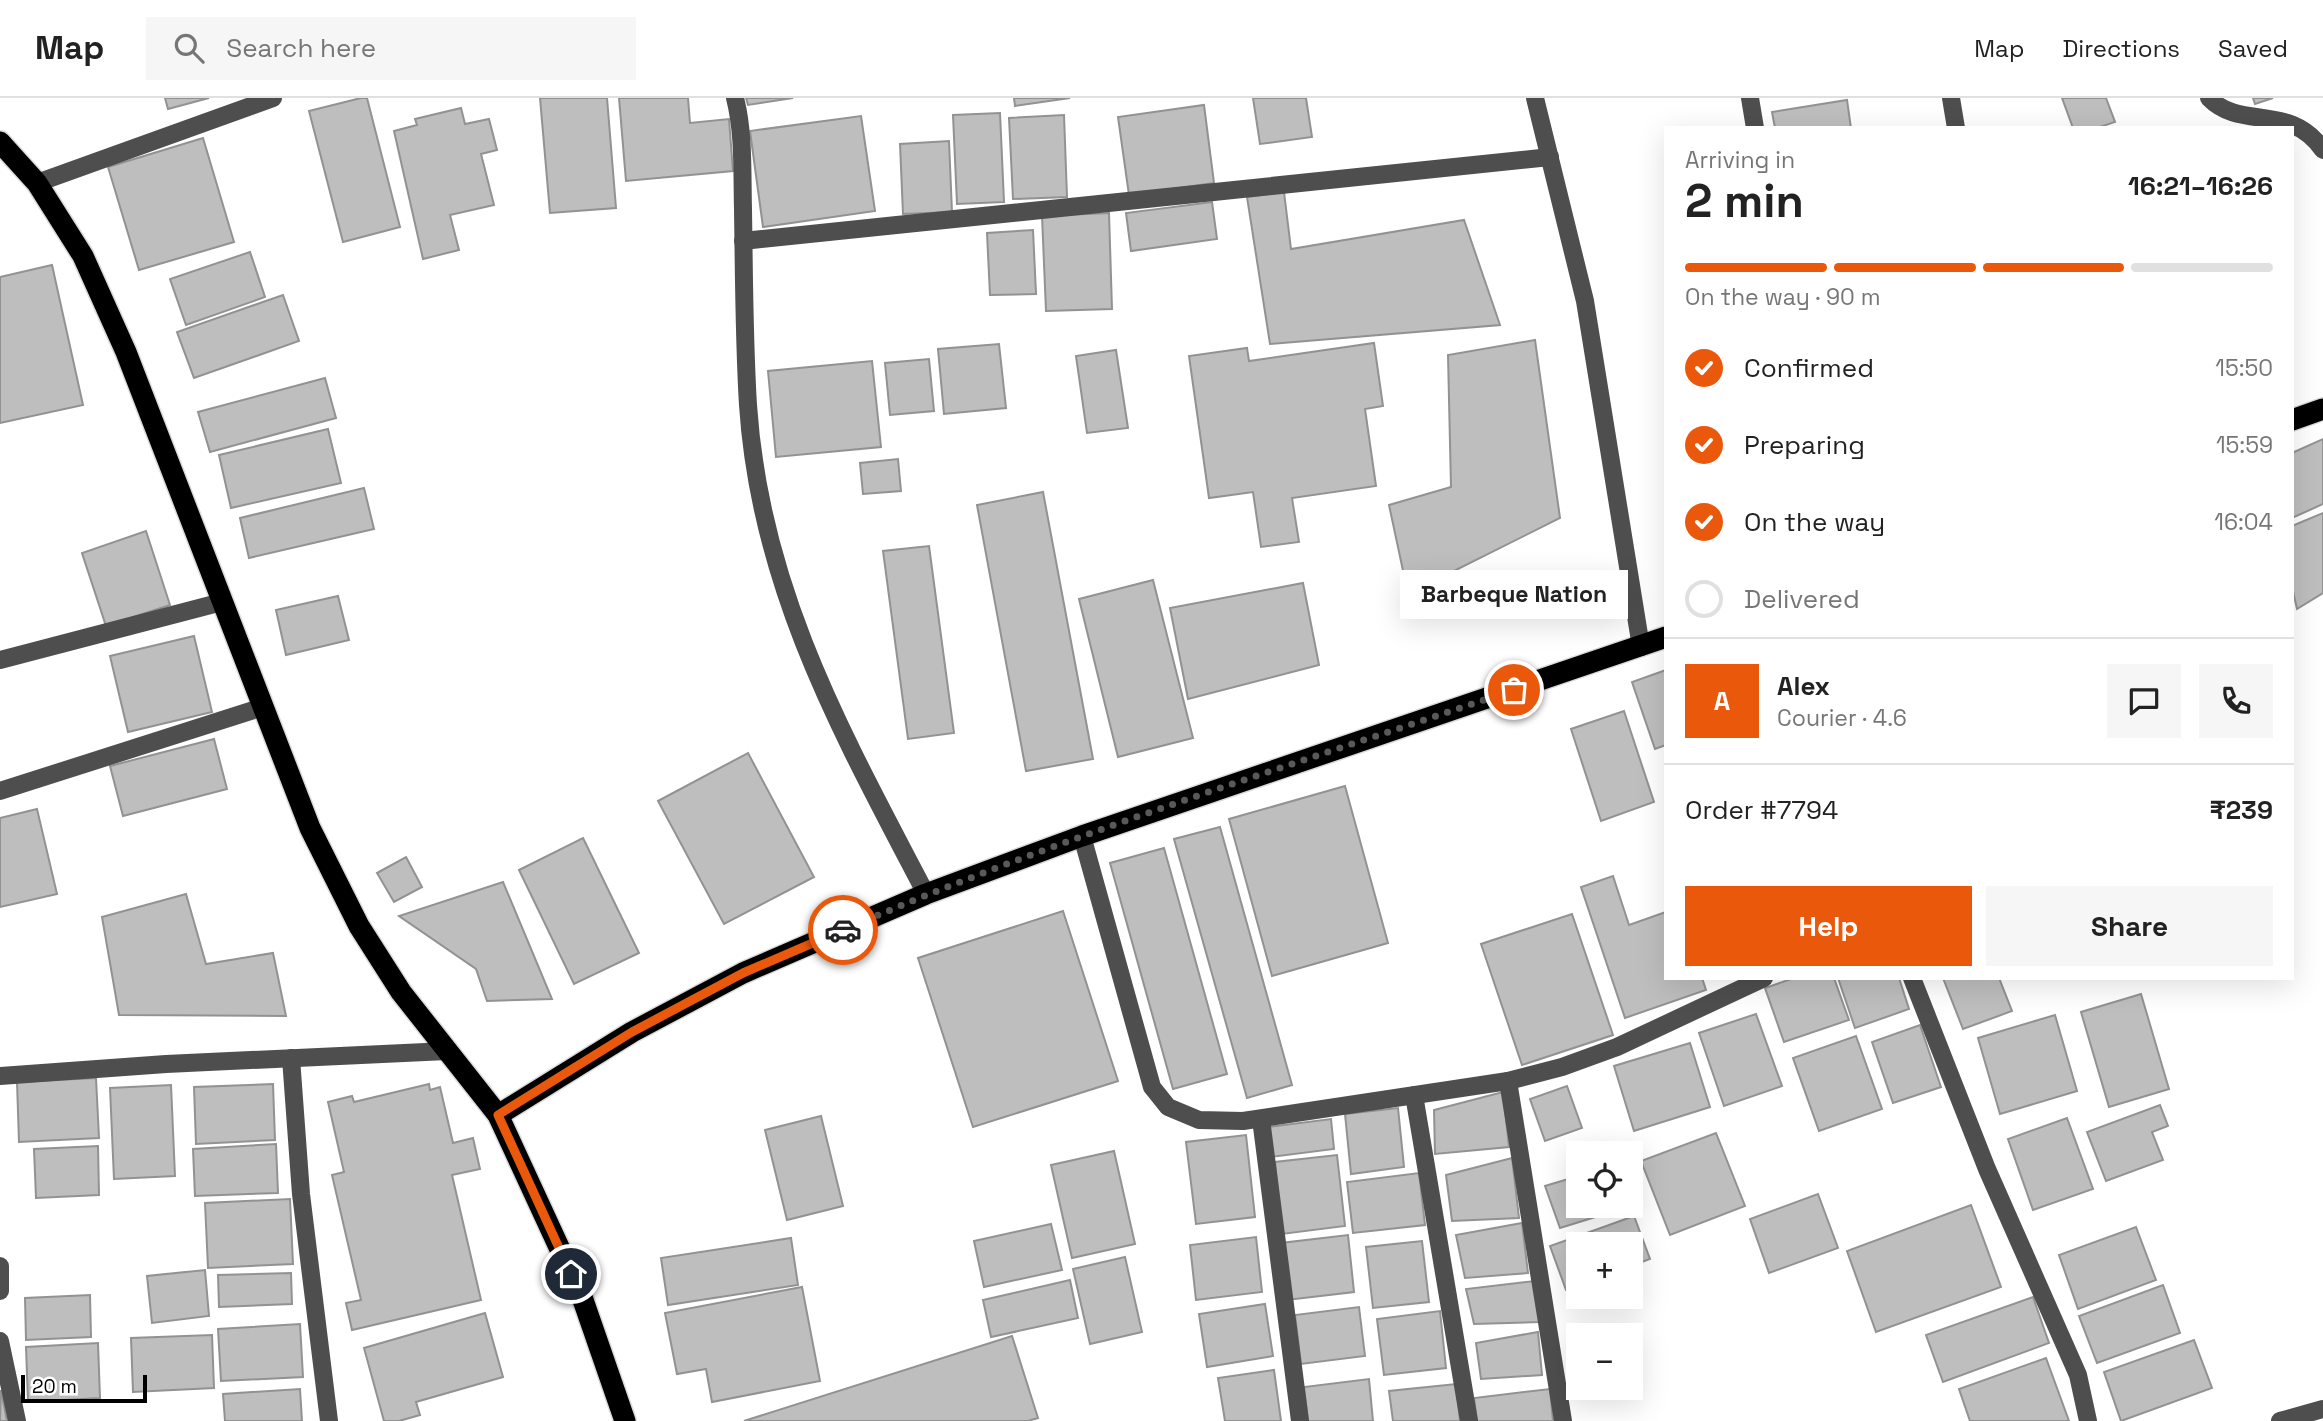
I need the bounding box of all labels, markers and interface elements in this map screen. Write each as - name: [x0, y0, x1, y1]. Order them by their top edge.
- search box: [146, 17, 636, 80]
- text: Map: [35, 27, 104, 69]
- icon: search: [170, 29, 208, 67]
- text: Search here: [226, 31, 376, 65]
- text: Map: [1974, 33, 2024, 64]
- text: Directions: [2062, 33, 2180, 64]
- text: Saved: [2218, 33, 2288, 64]
- text: Arriving in: [1685, 145, 1795, 175]
- text: 16:21–16:26: [2128, 169, 2273, 203]
- text: 2 min: [1685, 172, 1804, 230]
- text: On the way · 90 m: [1685, 282, 1880, 312]
- icon: check: [1685, 349, 1723, 387]
- text: Confirmed: [1744, 351, 1874, 385]
- text: 15:50: [2215, 353, 2273, 383]
- icon: check: [1685, 426, 1723, 464]
- text: Preparing: [1744, 428, 1865, 462]
- text: 15:59: [2216, 430, 2273, 460]
- icon: check: [1685, 503, 1723, 541]
- text: On the way: [1744, 505, 1885, 539]
- text: 16:04: [2214, 507, 2273, 537]
- callout: Barbeque Nation: [1400, 571, 1628, 620]
- text: Barbeque Nation: [1421, 579, 1607, 609]
- text: Delivered: [1744, 582, 1860, 616]
- pin: [1484, 660, 1544, 720]
- button: chat: [2107, 664, 2181, 738]
- button: phone: [2199, 664, 2273, 738]
- text: Alex: [1777, 669, 1830, 703]
- icon: bag: [1495, 671, 1533, 709]
- text: A: [1714, 684, 1730, 718]
- text: Courier · 4.6: [1777, 703, 1907, 733]
- text: Order #7794: [1685, 793, 1838, 827]
- text: ₹239: [2210, 793, 2273, 827]
- button: Help: [1685, 886, 1972, 966]
- button: Share: [1986, 886, 2273, 966]
- courier: [808, 895, 878, 965]
- icon: car: [824, 911, 862, 949]
- map controls: [1566, 1141, 1643, 1400]
- button: locate: [1566, 1141, 1643, 1218]
- button: +: [1566, 1232, 1643, 1309]
- pin: [541, 1244, 601, 1304]
- icon: home: [552, 1255, 590, 1293]
- button: −: [1566, 1323, 1643, 1400]
- scale bar: [21, 1372, 147, 1404]
- text: 20 m: [32, 1374, 77, 1399]

